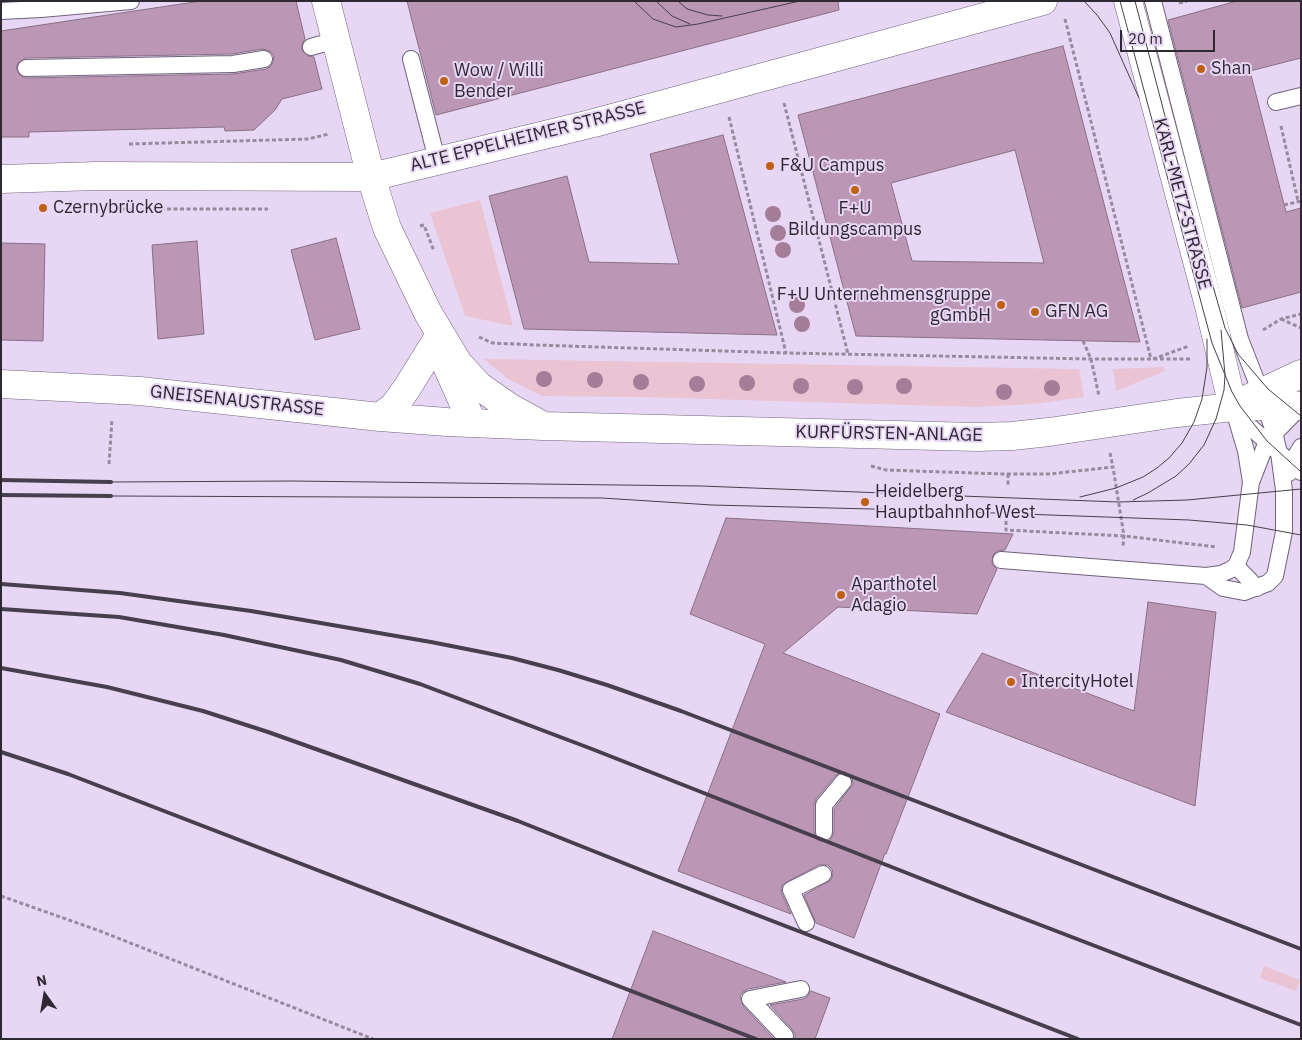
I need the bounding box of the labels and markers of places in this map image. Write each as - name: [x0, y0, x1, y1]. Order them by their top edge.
- place label: Shan: [1211, 58, 1252, 80]
- place label: Wow / Willi Bender: [454, 60, 544, 102]
- marker: Shan: [1195, 63, 1207, 75]
- marker: Wow / Willi Bender: [438, 75, 450, 87]
- place label: F&U Campus: [780, 155, 884, 177]
- marker: F&U Campus: [764, 160, 776, 172]
- marker: F+U Bildungscampus: [849, 184, 861, 196]
- place label: Czernybrücke: [53, 197, 163, 219]
- place label: F+U Bildungscampus: [788, 198, 922, 240]
- marker: Czernybrücke: [37, 202, 49, 214]
- place label: F+U Unternehmensgruppe gGmbH: [777, 284, 991, 326]
- marker: F+U Unternehmensgruppe gGmbH: [995, 299, 1007, 311]
- place label: GFN AG: [1045, 301, 1108, 323]
- marker: GFN AG: [1029, 306, 1041, 318]
- place label: Heidelberg Hauptbahnhof West: [875, 481, 1036, 524]
- marker: Heidelberg Hauptbahnhof West: [859, 496, 871, 508]
- place label: Aparthotel Adagio: [851, 574, 937, 616]
- marker: Aparthotel Adagio: [835, 589, 847, 601]
- place label: IntercityHotel: [1021, 671, 1134, 693]
- marker: IntercityHotel: [1005, 676, 1017, 688]

